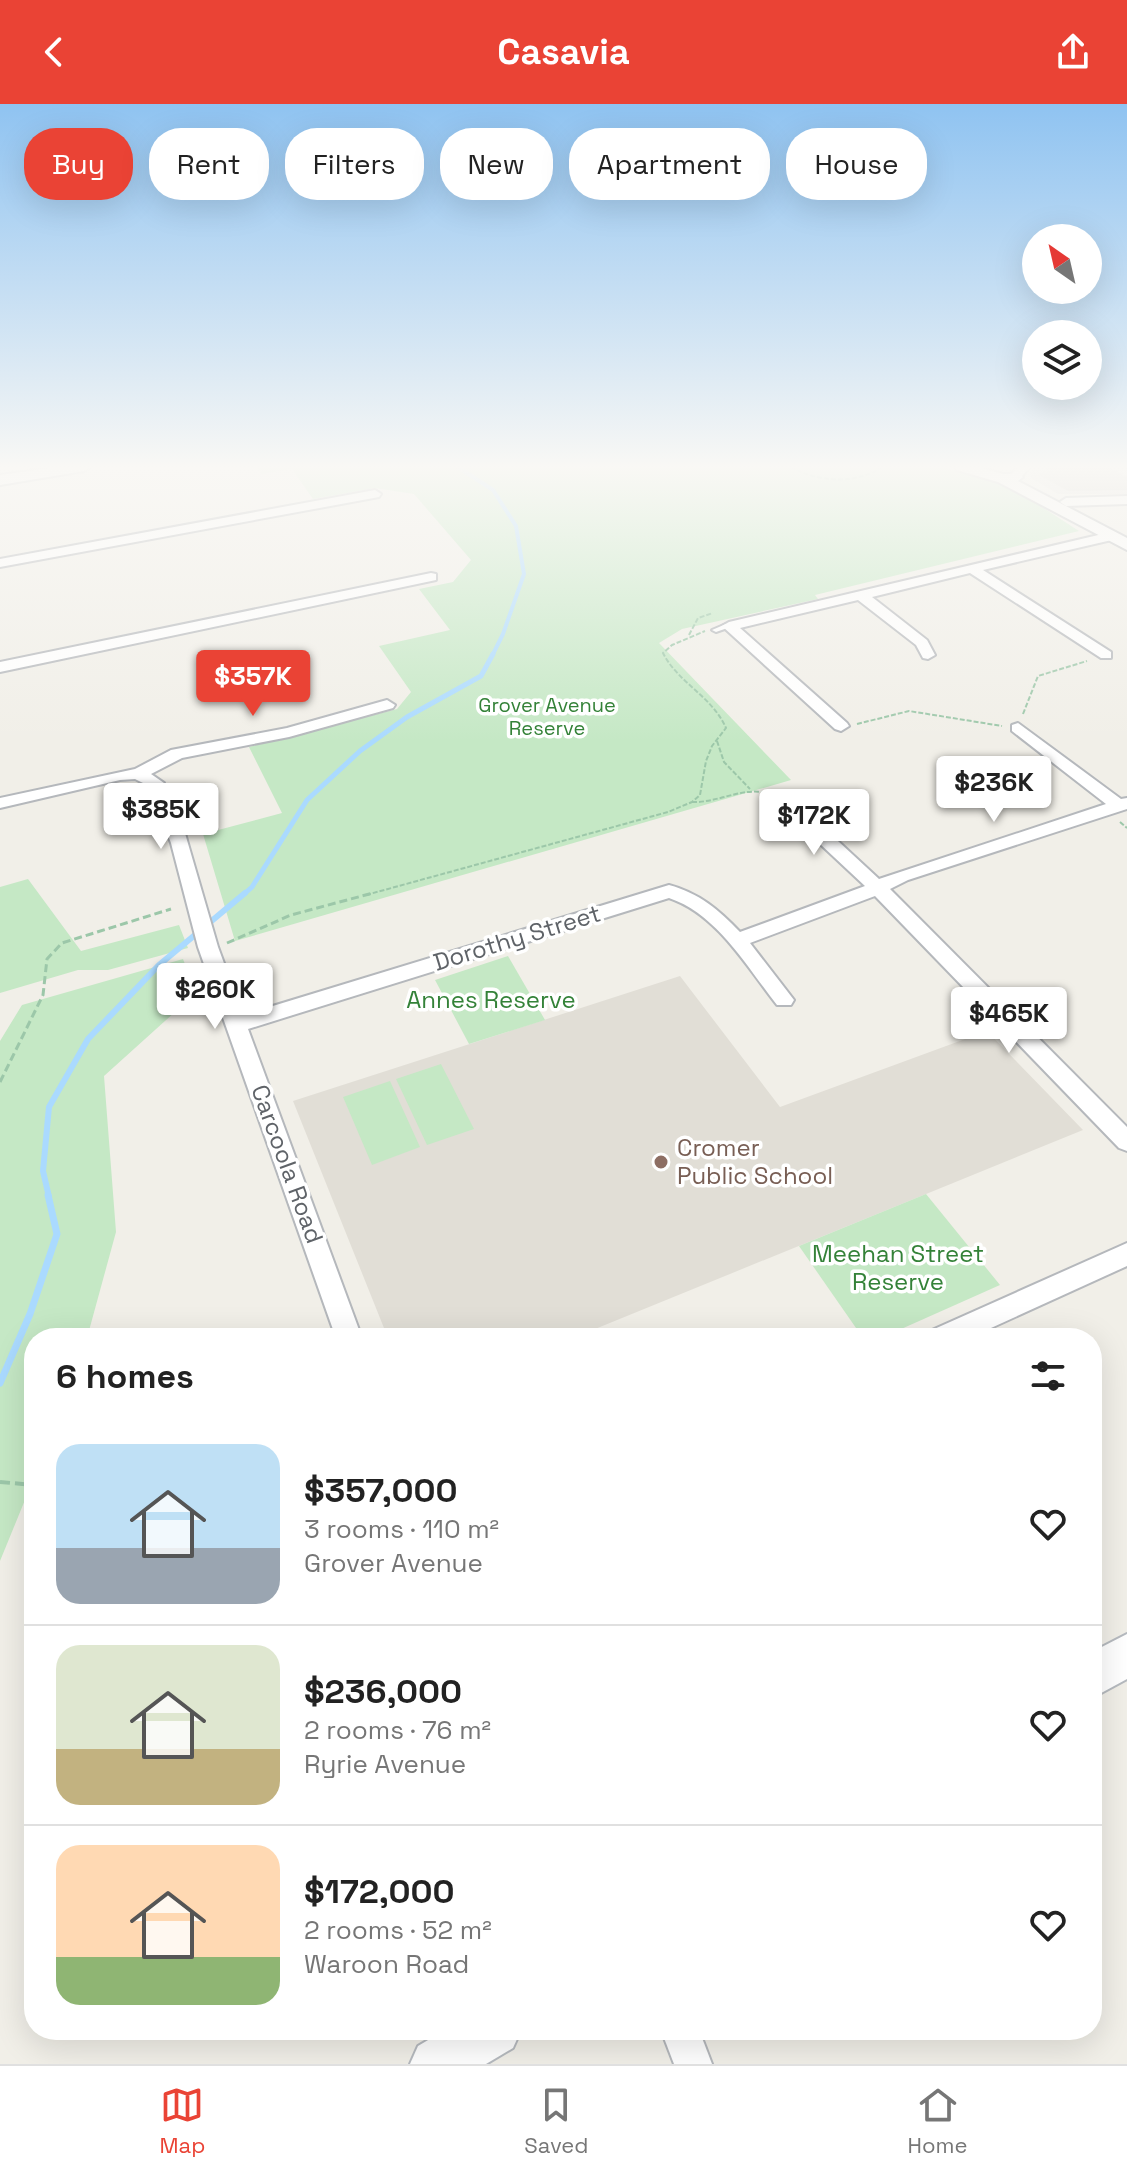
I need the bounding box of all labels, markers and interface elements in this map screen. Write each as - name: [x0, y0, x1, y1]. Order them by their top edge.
- text: Casavia: [497, 29, 630, 75]
- icon: back: [32, 30, 76, 74]
- icon: share: [1051, 30, 1095, 74]
- chip: Buy: [24, 128, 133, 200]
- chip: Rent: [149, 128, 269, 200]
- chip: Filters: [285, 128, 424, 200]
- chip: New: [440, 128, 553, 200]
- chip: Apartment: [569, 128, 770, 200]
- chip: House: [786, 128, 927, 200]
- north arrow: [1022, 224, 1102, 304]
- map controls: [1022, 224, 1102, 400]
- button: layers: [1022, 320, 1102, 400]
- pin: $357K: [197, 650, 309, 718]
- text: $357K: [214, 659, 292, 693]
- park label: Grover Avenue Reserve: [478, 692, 616, 741]
- pin: $236K: [938, 756, 1050, 824]
- text: $236K: [954, 765, 1034, 799]
- pin: $385K: [105, 783, 217, 851]
- pin: $172K: [758, 789, 870, 857]
- text: $385K: [121, 792, 201, 826]
- text: $172K: [777, 798, 851, 832]
- street label: Dorothy Street: [429, 897, 604, 978]
- pin: $260K: [159, 963, 271, 1031]
- text: $260K: [175, 972, 255, 1006]
- park label: Annes Reserve: [406, 984, 576, 1015]
- pin: $465K: [953, 987, 1065, 1055]
- text: $465K: [969, 996, 1049, 1030]
- street label: Carcoola Road: [244, 1080, 331, 1247]
- place label: Cromer Public School: [677, 1132, 833, 1191]
- marker: Cromer Public School: [652, 1153, 670, 1171]
- park label: Meehan Street Reserve: [812, 1238, 984, 1297]
- icon: filters: [1026, 1354, 1070, 1398]
- text: 6 homes: [56, 1355, 194, 1398]
- text: $357,000: [304, 1469, 457, 1512]
- icon: home: [120, 1476, 216, 1572]
- icon: heart: [1026, 1502, 1070, 1546]
- text: 3 rooms · 110 m²: [304, 1512, 499, 1546]
- text: Grover Avenue: [304, 1546, 483, 1580]
- text: $236,000: [304, 1670, 462, 1713]
- icon: home: [120, 1677, 216, 1773]
- icon: heart: [1026, 1703, 1070, 1747]
- text: 2 rooms · 76 m²: [304, 1713, 491, 1747]
- text: Ryrie Avenue: [304, 1747, 466, 1781]
- text: $172,000: [304, 1870, 455, 1913]
- icon: home: [120, 1877, 216, 1973]
- icon: heart: [1026, 1903, 1070, 1947]
- text: 2 rooms · 52 m²: [304, 1913, 492, 1947]
- text: Waroon Road: [304, 1947, 469, 1981]
- tab: Map: [160, 2083, 205, 2159]
- tab: Saved: [524, 2083, 589, 2159]
- tab: Home: [908, 2083, 968, 2159]

